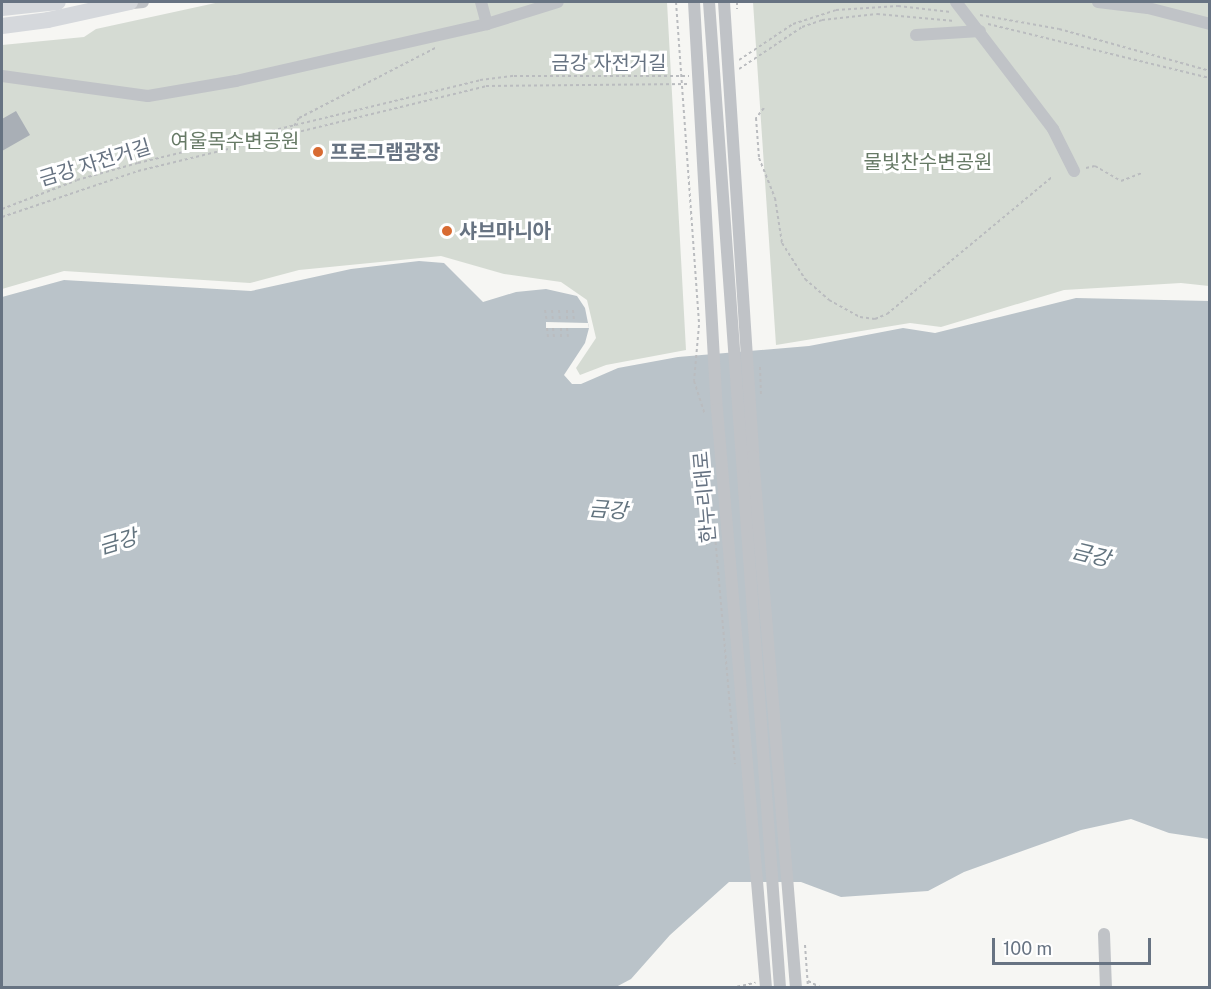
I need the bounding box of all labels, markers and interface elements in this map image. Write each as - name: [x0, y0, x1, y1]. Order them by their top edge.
- street label: 금강 자전거길: [551, 51, 667, 75]
- park label: 여울목수변공원: [171, 129, 299, 153]
- street label: 금강 자전거길: [36, 135, 154, 191]
- place label: 프로그램광장: [330, 140, 440, 164]
- marker: 프로그램광장: [311, 145, 325, 159]
- park label: 물빛찬수변공원: [864, 150, 992, 174]
- place label: 샤브마니아: [459, 219, 551, 243]
- marker: 샤브마니아: [440, 224, 454, 238]
- street label: 한누리대로: [689, 450, 721, 544]
- water label: 금강: [588, 496, 628, 524]
- water label: 금강: [96, 524, 140, 560]
- water label: 금강: [1069, 538, 1113, 572]
- scale bar: [995, 926, 1154, 964]
- text: 100 m: [1003, 938, 1052, 959]

